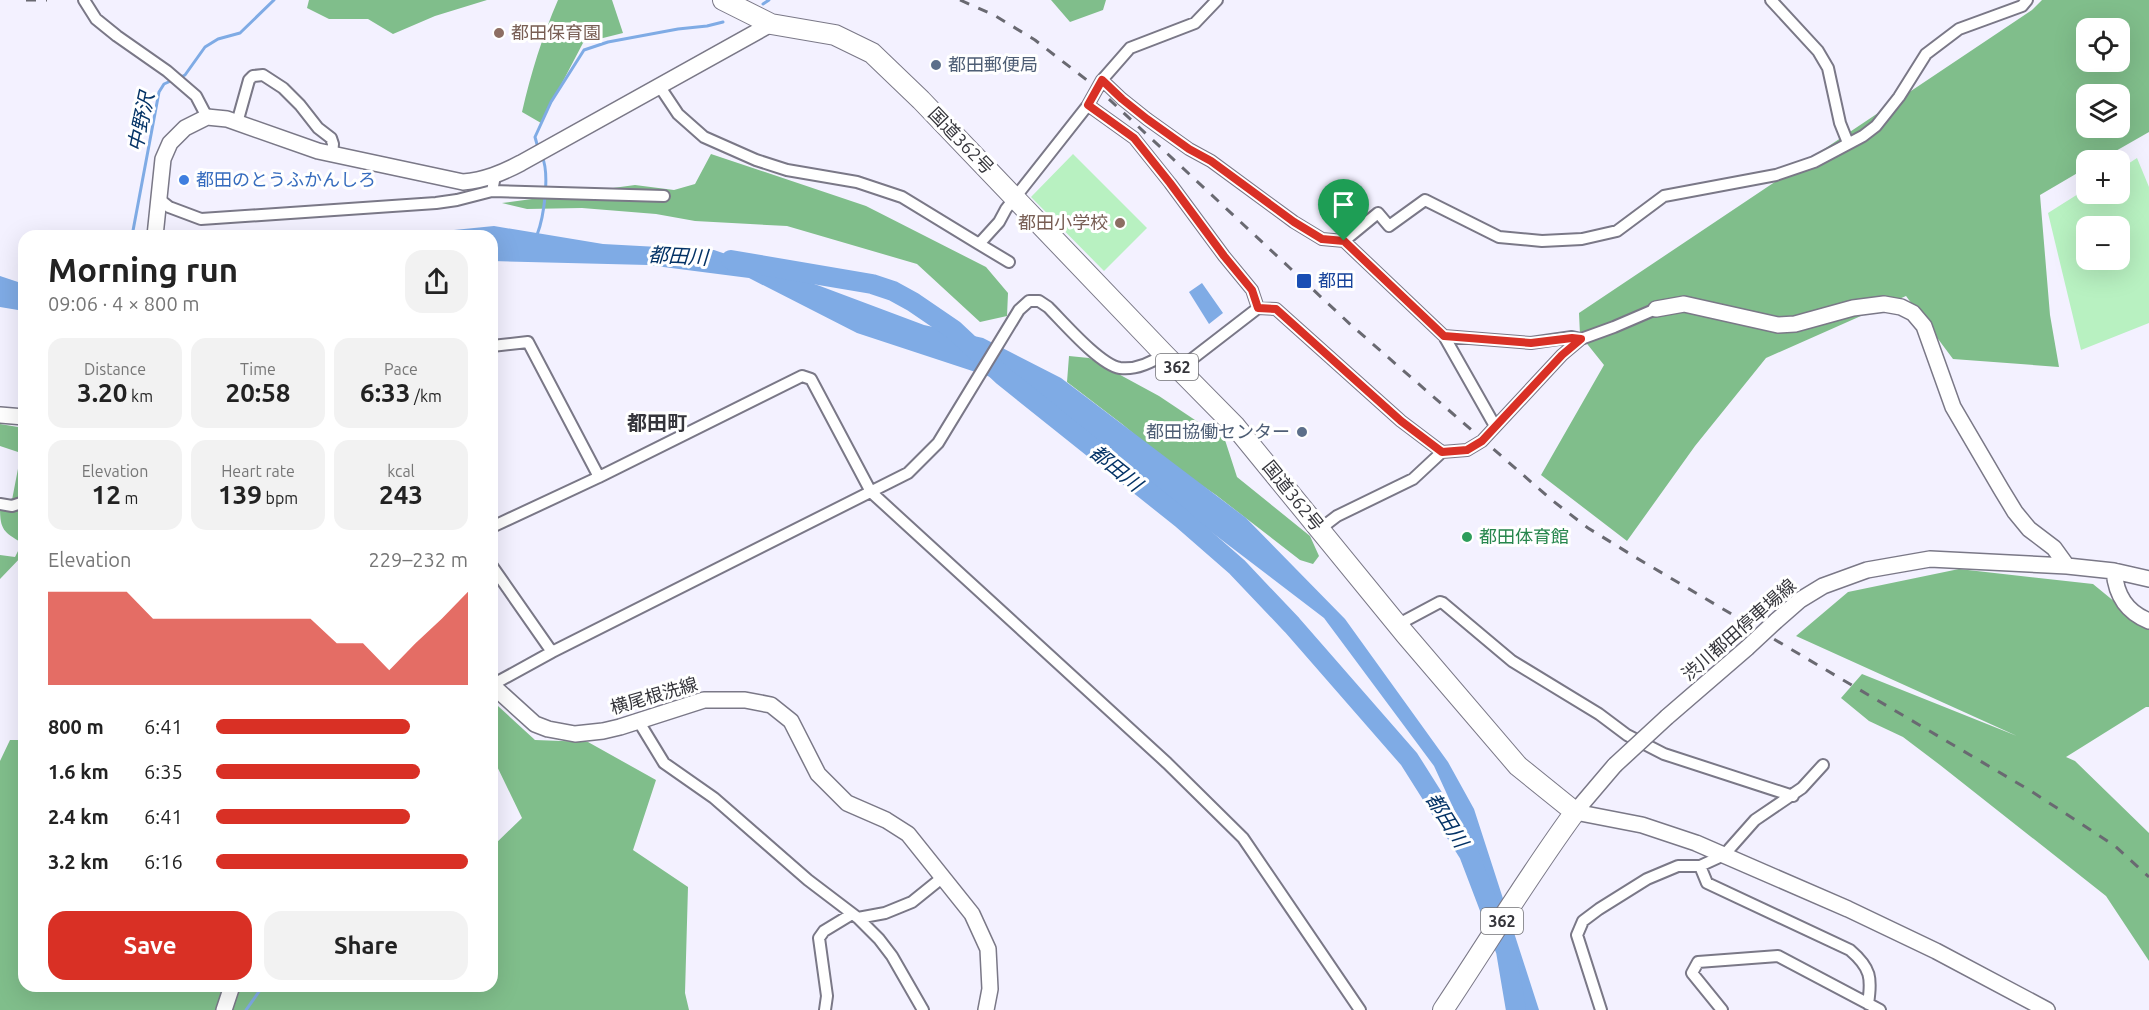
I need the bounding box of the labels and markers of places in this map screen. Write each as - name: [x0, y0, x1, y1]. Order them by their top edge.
- place label: 都田保育園: [511, 22, 601, 42]
- marker: 都田保育園: [492, 26, 506, 40]
- place label: 都田郵便局: [948, 54, 1038, 74]
- marker: 都田郵便局: [929, 58, 943, 72]
- place label: 都田のとうふかんしろ: [196, 169, 376, 189]
- marker: 都田のとうふかんしろ: [177, 173, 191, 187]
- pin: [1318, 179, 1369, 241]
- place label: 都田小学校: [1018, 212, 1108, 232]
- marker: 都田小学校: [1113, 216, 1127, 230]
- place label: 都田: [1318, 270, 1354, 290]
- marker: 都田: [1295, 272, 1313, 290]
- place label: 都田協働センター: [1146, 421, 1290, 441]
- marker: 都田協働センター: [1295, 425, 1309, 439]
- place label: 都田体育館: [1479, 526, 1569, 546]
- marker: 都田体育館: [1460, 530, 1474, 544]

